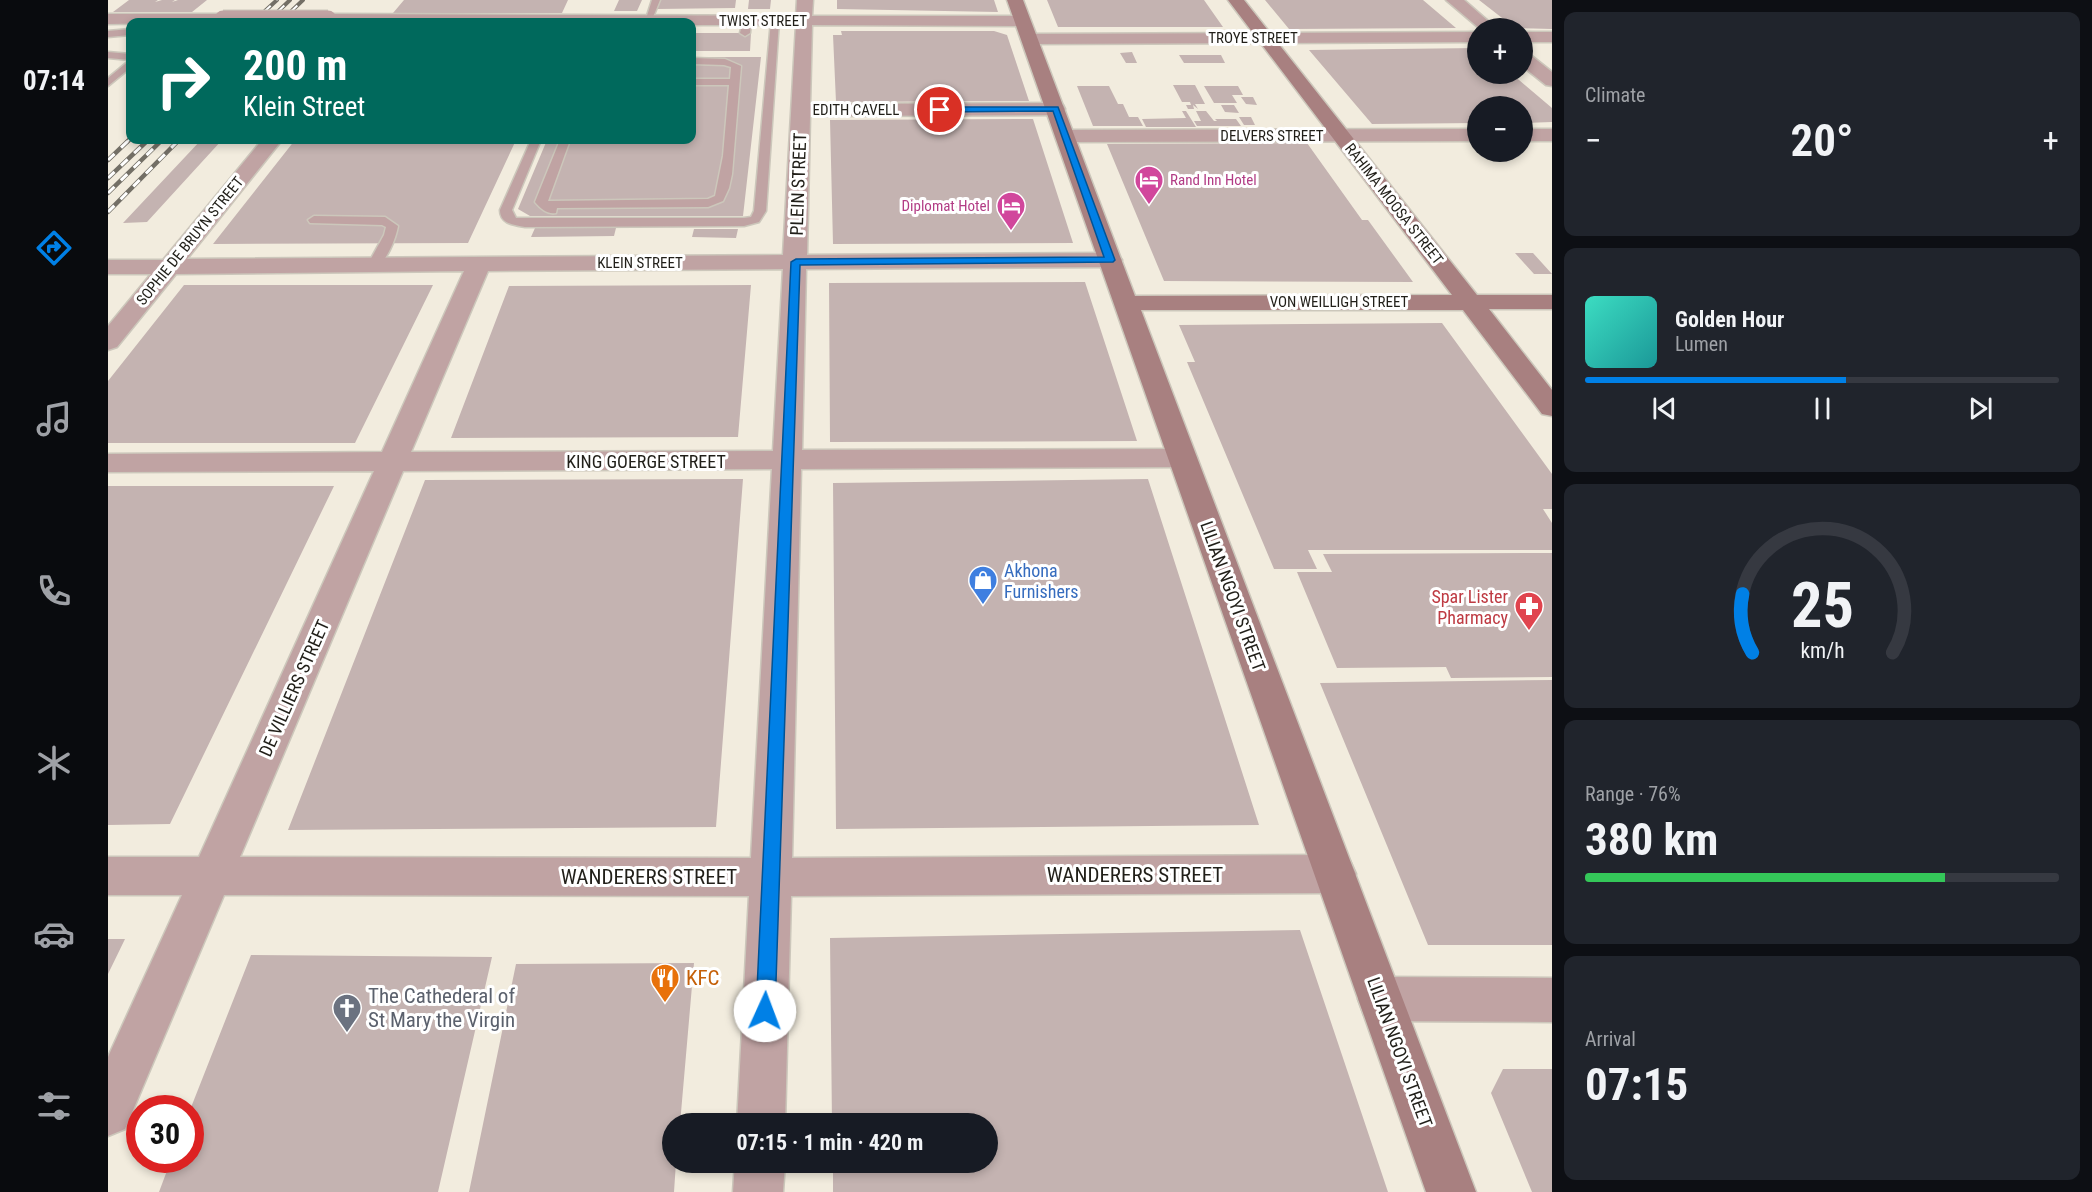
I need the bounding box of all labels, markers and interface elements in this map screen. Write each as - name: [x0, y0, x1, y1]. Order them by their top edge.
- street label: TWIST STREET: [719, 12, 807, 30]
- map controls: [1467, 18, 1533, 162]
- button: +: [1467, 18, 1533, 84]
- street label: TROYE STREET: [1208, 29, 1298, 47]
- text: 200 m: [243, 41, 348, 90]
- icon: right: [144, 42, 222, 120]
- text: 07:14: [23, 65, 85, 97]
- text: Climate: [1585, 83, 1645, 107]
- pin: [914, 84, 965, 135]
- text: Klein Street: [243, 91, 365, 123]
- icon: arrive: [923, 93, 956, 126]
- button: −: [1467, 96, 1533, 162]
- street label: EDITH CAVELL: [813, 101, 899, 119]
- text: 20°: [1791, 114, 1854, 167]
- text: −: [1585, 121, 1602, 160]
- text: +: [2043, 121, 2059, 160]
- street label: DELVERS STREET: [1220, 127, 1324, 145]
- street label: PLEIN STREET: [786, 132, 810, 236]
- street label: RAHIMA MOOSA STREET: [1341, 140, 1447, 268]
- hotel icon: Rand Inn Hotel: [1133, 164, 1165, 206]
- place label: Rand Inn Hotel: [1170, 171, 1257, 189]
- street label: SOPHIE DE BRUYN STREET: [133, 173, 247, 309]
- hotel icon: Diplomat Hotel: [995, 190, 1027, 232]
- place label: Diplomat Hotel: [902, 197, 990, 215]
- icon: directions: [33, 227, 75, 269]
- street label: KLEIN STREET: [597, 254, 683, 272]
- street label: VON WEILLIGH STREET: [1270, 293, 1409, 311]
- text: Golden Hour: [1675, 307, 1784, 332]
- text: Lumen: [1675, 332, 1728, 356]
- icon: previous: [1648, 392, 1681, 425]
- icon: pause: [1806, 392, 1839, 425]
- icon: next: [1964, 392, 1997, 425]
- icon: music: [33, 398, 75, 440]
- street label: KING GOERGE STREET: [566, 451, 726, 472]
- street label: LILIAN NGOYI STREET: [1196, 518, 1270, 674]
- place label: Akhona Furnishers: [1004, 560, 1079, 602]
- shop icon: Akhona Furnishers: [967, 564, 999, 606]
- text: 25: [1790, 569, 1854, 642]
- icon: phone: [33, 570, 75, 612]
- place label: Spar Lister Pharmacy: [1431, 586, 1509, 628]
- pharmacy icon: Spar Lister Pharmacy: [1513, 590, 1545, 632]
- street label: DE VILLIERS STREET: [254, 616, 334, 760]
- text: km/h: [1800, 638, 1844, 663]
- icon: climate: [33, 742, 75, 784]
- text: Range · 76%: [1585, 782, 1681, 806]
- text: 380 km: [1585, 813, 1718, 866]
- street label: WANDERERS STREET: [1047, 863, 1223, 887]
- street label: WANDERERS STREET: [561, 865, 737, 889]
- icon: car: [33, 913, 75, 955]
- restaurant icon: KFC: [649, 962, 681, 1004]
- place label: KFC: [686, 966, 719, 990]
- street label: LILIAN NGOYI STREET: [1363, 974, 1437, 1130]
- position arrow: [733, 979, 797, 1043]
- place label: The Cathederal of St Mary the Virgin: [368, 984, 515, 1032]
- church icon: The Cathederal of St Mary the Virgin: [331, 992, 363, 1034]
- text: Arrival: [1585, 1027, 1636, 1051]
- text: 07:15: [1585, 1058, 1688, 1111]
- icon: filters: [33, 1085, 75, 1127]
- speed limit sign: 30: [126, 1095, 204, 1173]
- text: 07:15 · 1 min · 420 m: [737, 1130, 923, 1155]

